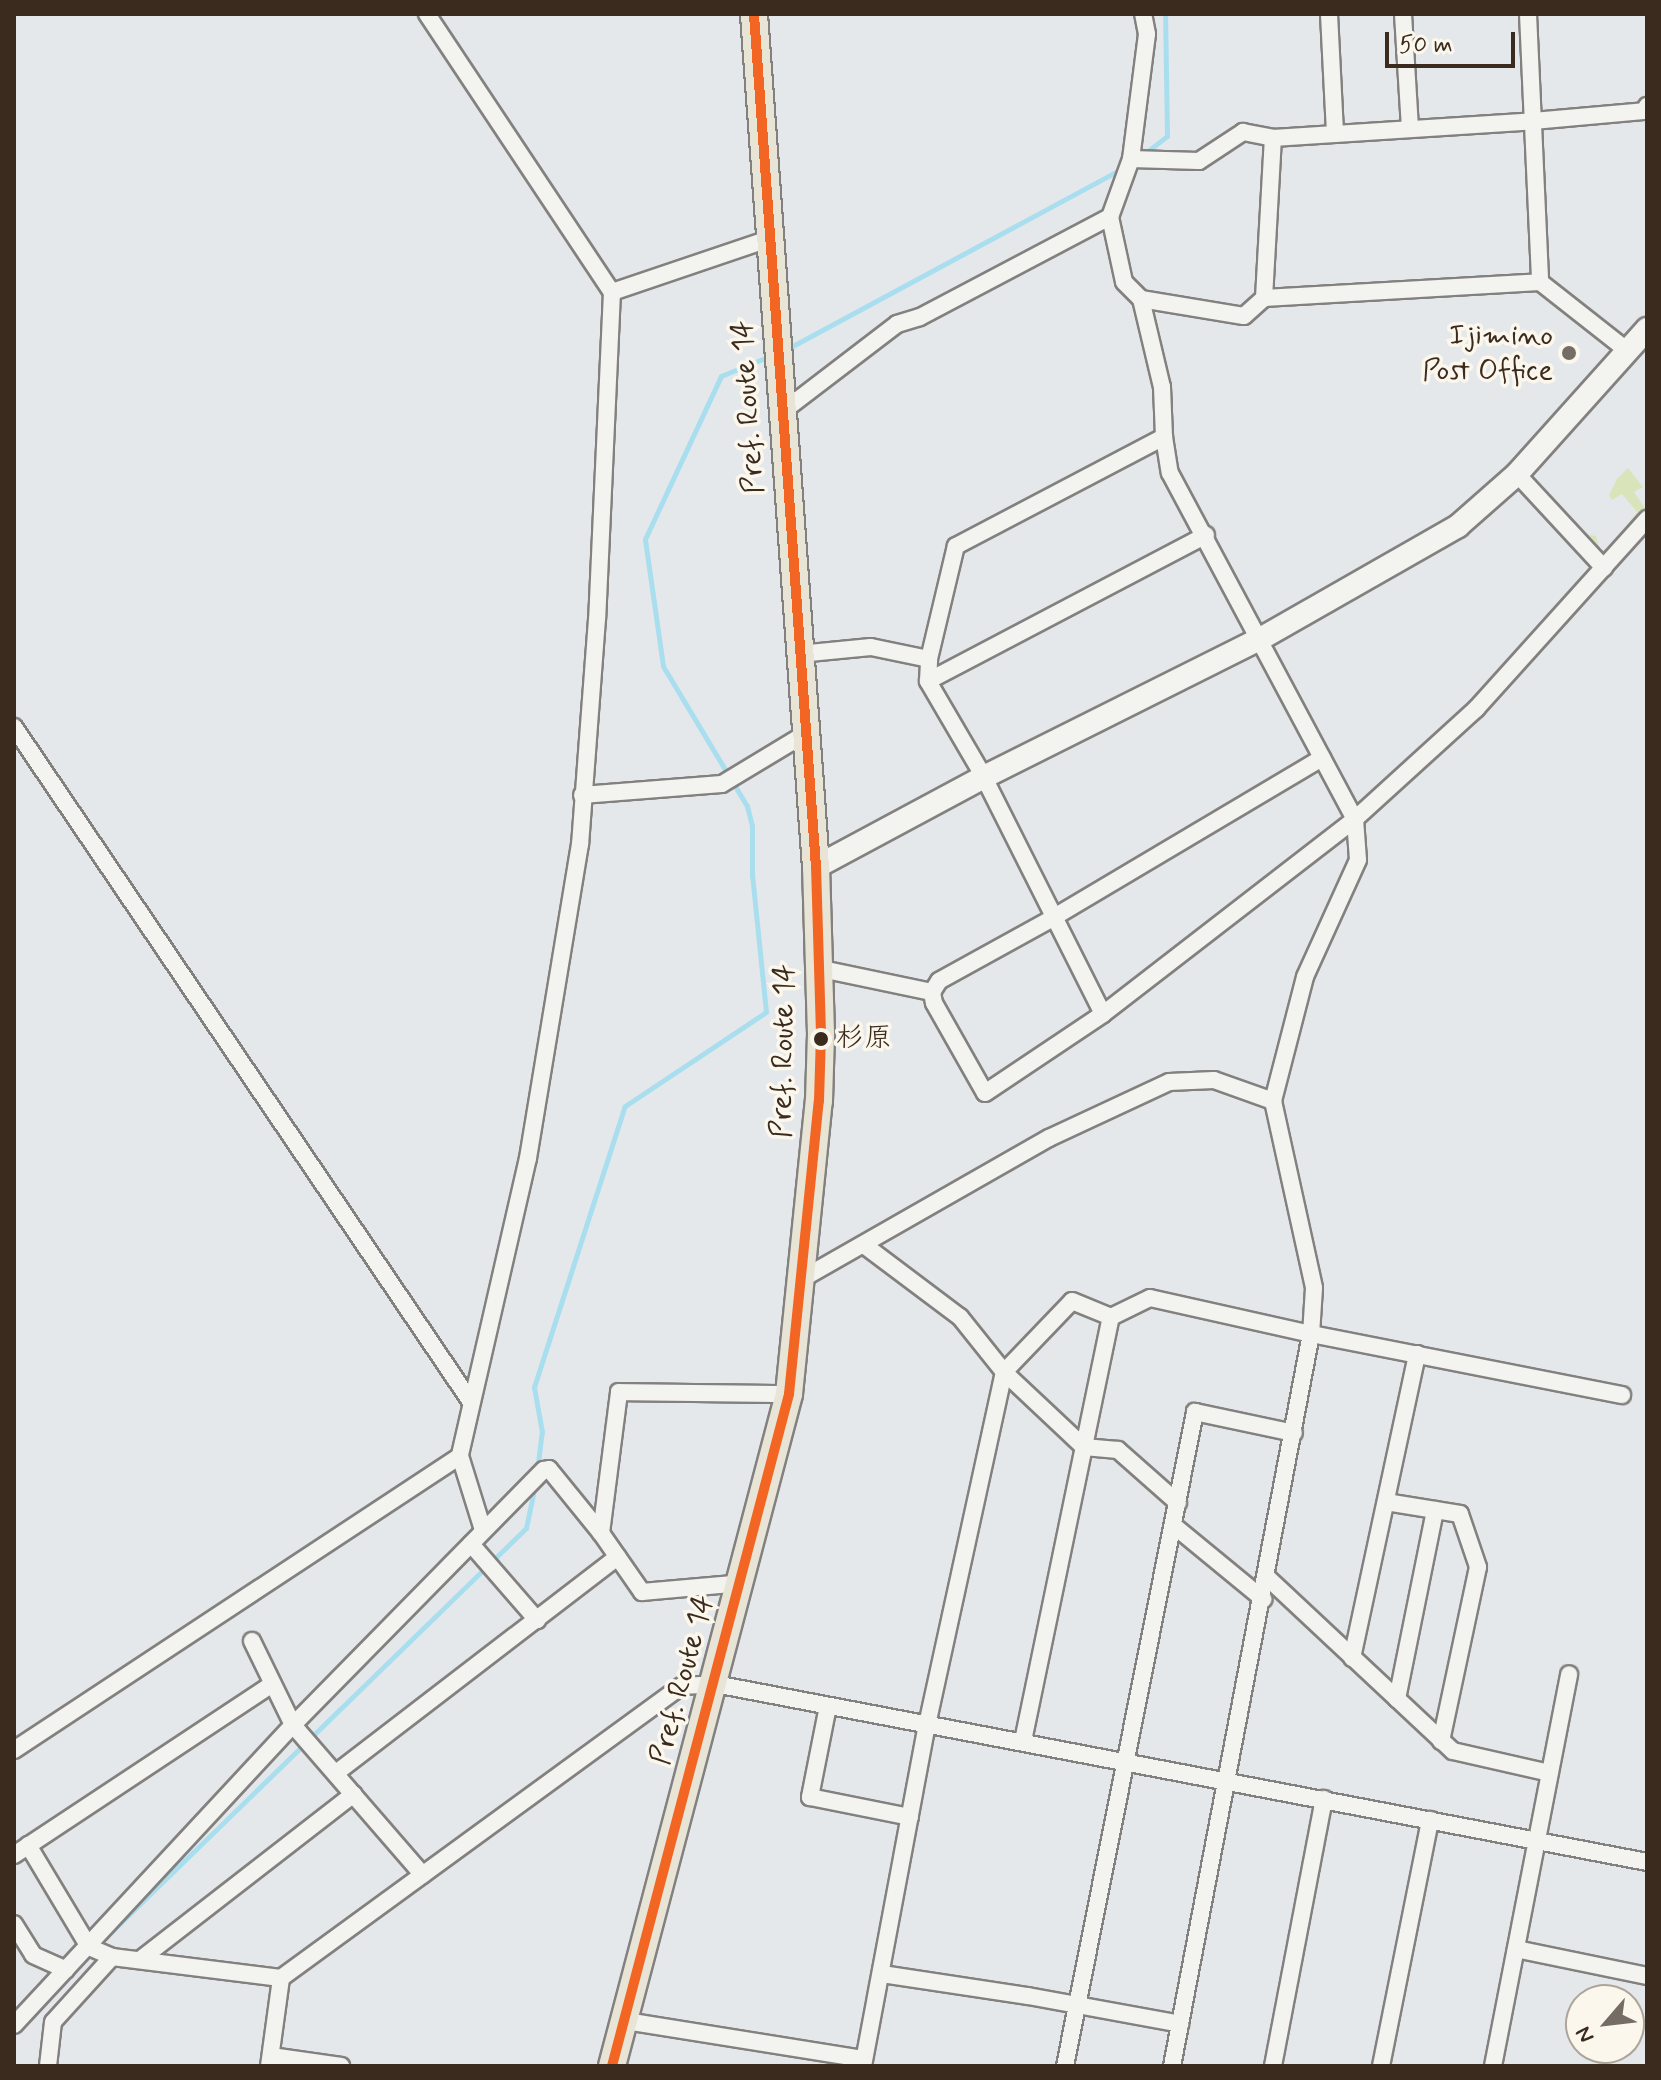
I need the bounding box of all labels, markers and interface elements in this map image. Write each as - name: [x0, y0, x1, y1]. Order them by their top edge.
- scale bar: [1389, 16, 1519, 66]
- text: 50 m: [1399, 30, 1453, 61]
- place label: Ijimino Post Office: [1422, 318, 1553, 388]
- street label: Pref. Route 14: [725, 319, 773, 495]
- marker: Ijimino Post Office: [1560, 344, 1578, 362]
- street label: Pref. Route 14: [764, 964, 804, 1138]
- place label: 杉原: [836, 1022, 892, 1056]
- marker: 杉原: [813, 1031, 829, 1047]
- street label: Pref. Route 14: [643, 1591, 723, 1769]
- north arrow: [1565, 1984, 1645, 2064]
- text: N: [1570, 2021, 1601, 2047]

